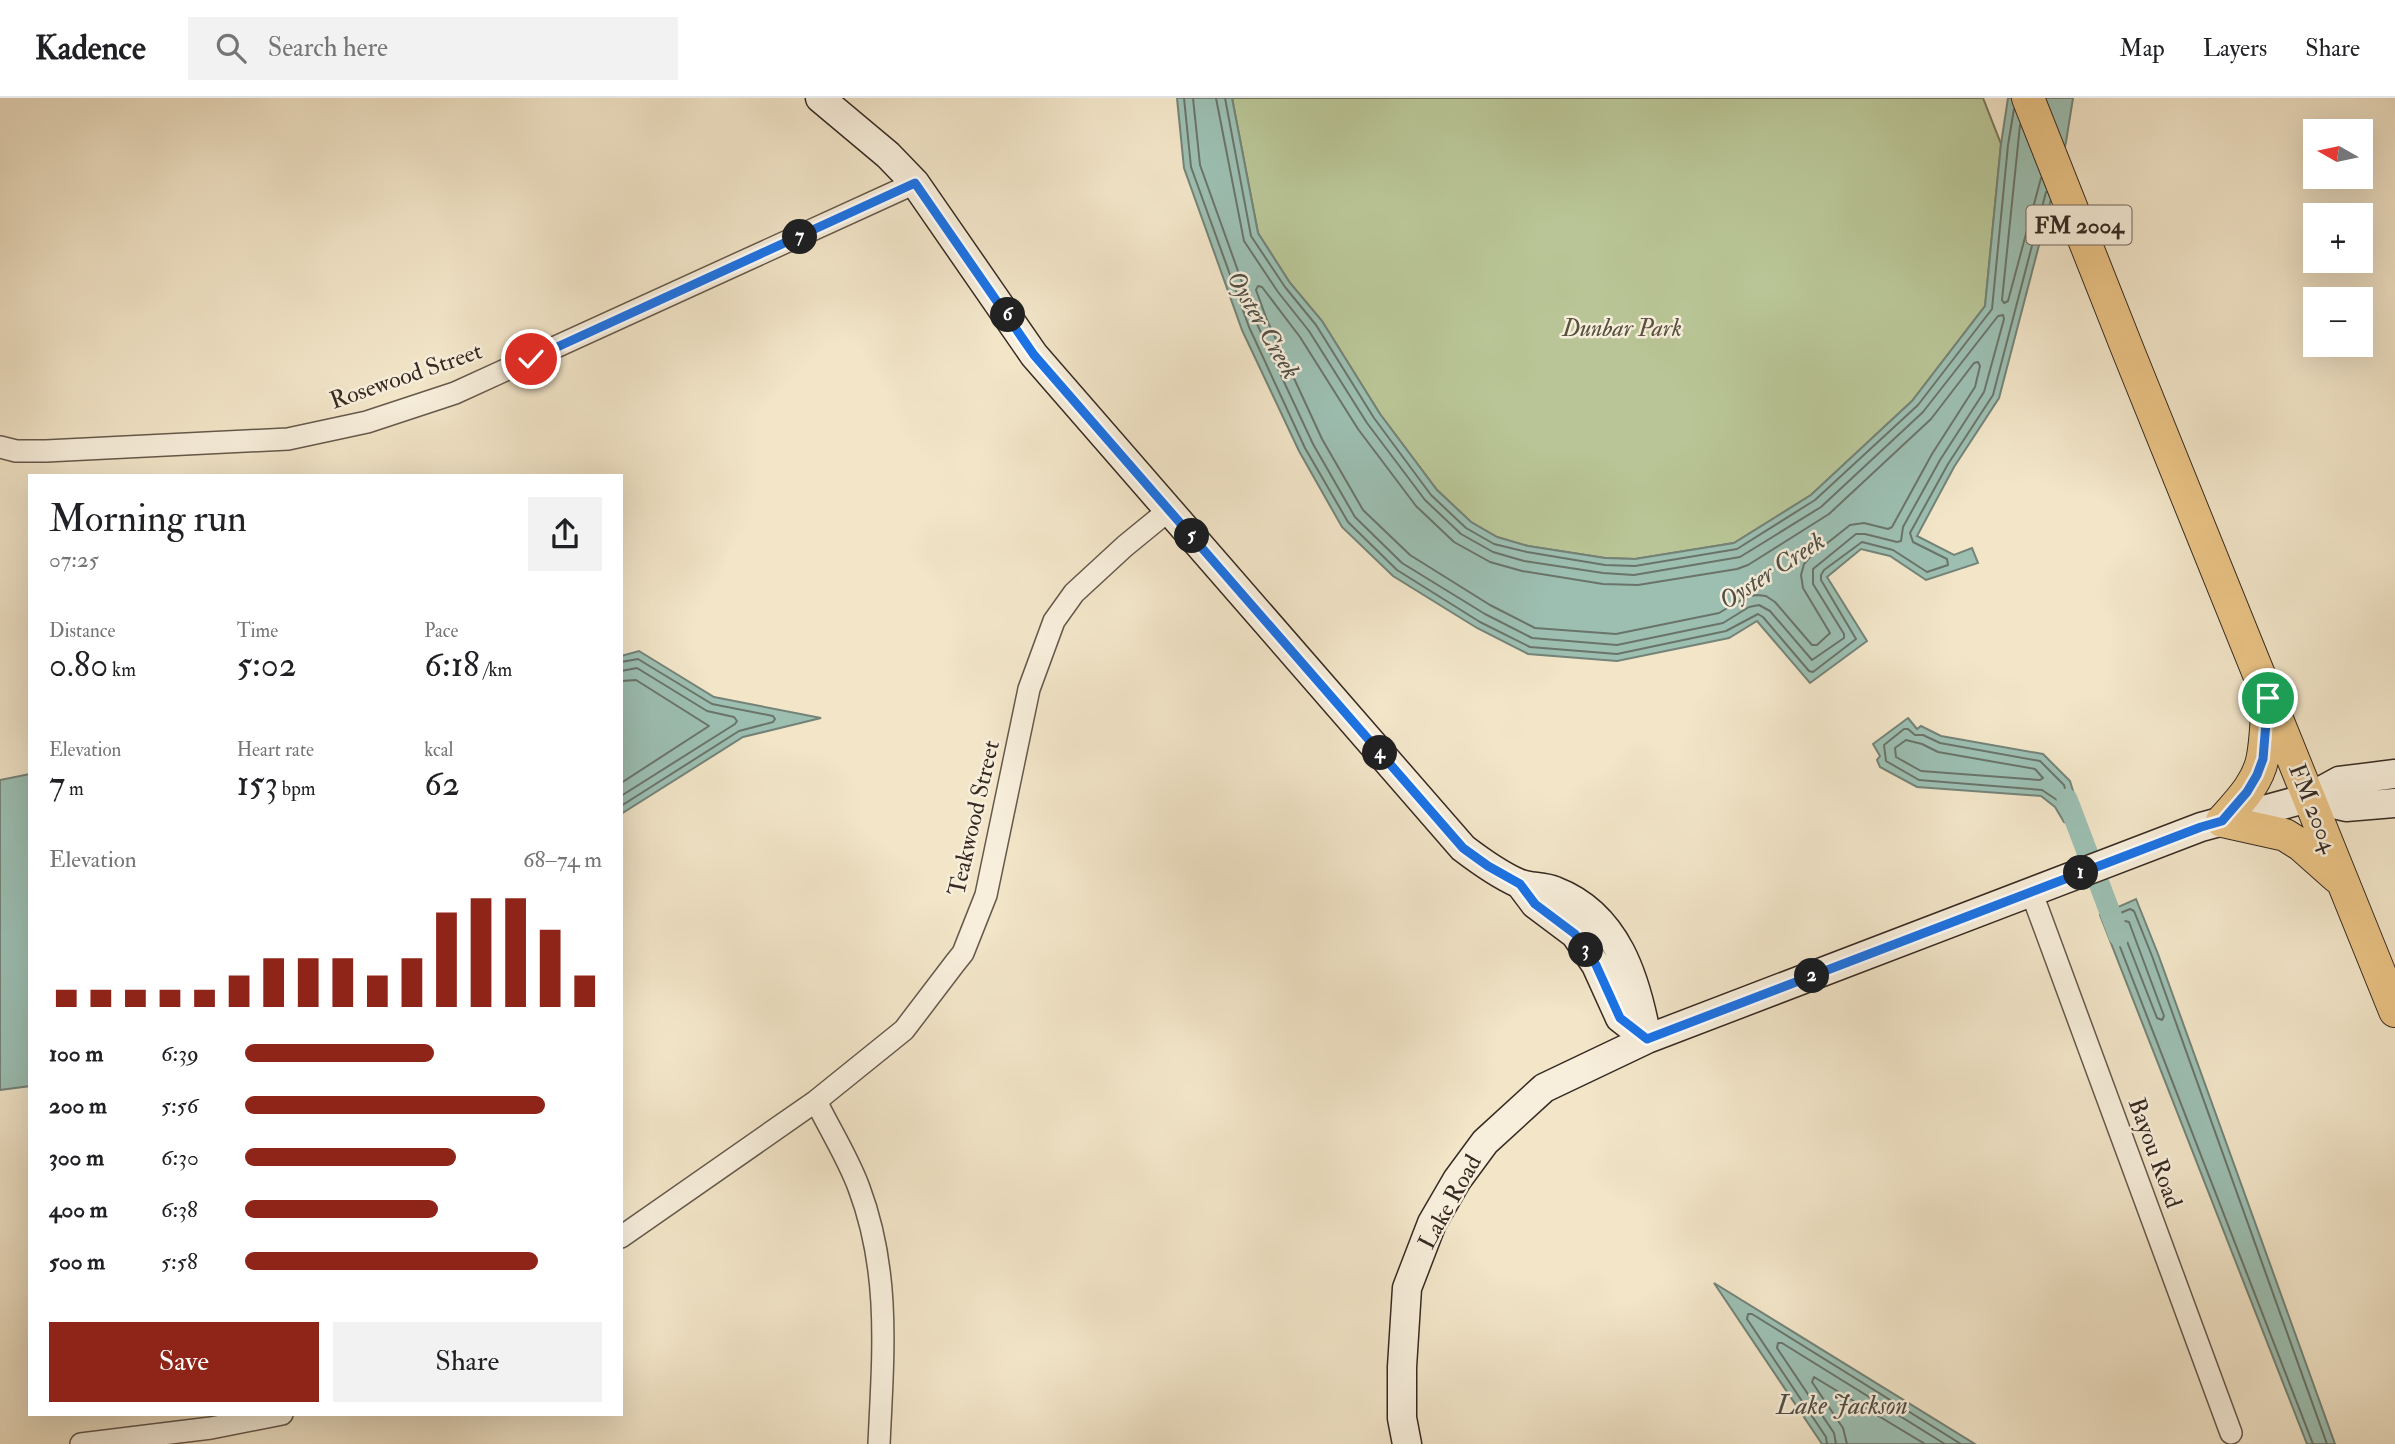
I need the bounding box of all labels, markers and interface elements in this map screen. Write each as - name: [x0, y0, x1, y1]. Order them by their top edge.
- search box: [188, 17, 678, 80]
- text: Kadence: [35, 28, 146, 69]
- icon: search: [212, 29, 250, 67]
- text: Search here: [268, 32, 388, 64]
- text: Map: [2120, 33, 2165, 64]
- text: Layers: [2203, 33, 2267, 64]
- text: Share: [2305, 33, 2360, 64]
- north arrow: [2303, 119, 2373, 189]
- map controls: [2303, 119, 2373, 357]
- button: +: [2303, 203, 2373, 273]
- road number: FM 2004: [2026, 206, 2132, 244]
- pin: 7: [782, 220, 818, 254]
- text: 7: [795, 224, 804, 248]
- water label: Oyster Creek: [1219, 265, 1307, 385]
- button: −: [2303, 287, 2373, 357]
- pin: 6: [990, 298, 1026, 332]
- text: 6: [1003, 302, 1012, 326]
- park label: Dunbar Park: [1561, 313, 1682, 344]
- pin: [501, 329, 561, 389]
- street label: Rosewood Street: [326, 335, 487, 417]
- icon: check: [512, 340, 550, 378]
- text: Morning run: [49, 495, 247, 543]
- button: share: [528, 497, 602, 571]
- pin: 5: [1174, 518, 1210, 554]
- text: 5: [1187, 523, 1196, 547]
- water label: Oyster Creek: [1713, 525, 1831, 617]
- text: 07:25: [49, 545, 99, 574]
- text: Distance: [49, 619, 115, 643]
- text: Time: [237, 619, 278, 643]
- text: Pace: [424, 619, 458, 643]
- text: 0.80: [49, 643, 108, 687]
- text: 5:02: [237, 643, 296, 687]
- text: 6:18: [424, 643, 480, 687]
- text: km: [108, 658, 136, 682]
- text: /km: [480, 658, 512, 682]
- pin: [2238, 668, 2298, 728]
- icon: arrive: [2249, 679, 2287, 717]
- pin: 4: [1362, 736, 1398, 770]
- street label: Teakwood Street: [941, 737, 1007, 899]
- text: Elevation: [49, 738, 121, 762]
- text: Heart rate: [237, 738, 314, 762]
- text: kcal: [424, 738, 453, 762]
- text: 4: [1374, 740, 1385, 764]
- street label: FM 2004: [2281, 759, 2345, 858]
- text: 7: [49, 762, 65, 806]
- text: 153: [237, 762, 278, 806]
- text: 62: [424, 762, 460, 806]
- text: m: [65, 777, 84, 801]
- text: bpm: [278, 777, 316, 801]
- text: Elevation: [49, 845, 137, 874]
- text: 68–74 m: [523, 845, 602, 874]
- pin: 1: [2064, 856, 2098, 890]
- text: 1: [2077, 860, 2084, 884]
- pin: 3: [1568, 932, 1604, 968]
- text: 3: [1582, 937, 1589, 961]
- pin: 2: [1794, 958, 1829, 994]
- text: 2: [1807, 963, 1816, 987]
- text: 100 m: [49, 1039, 103, 1068]
- text: 6:39: [161, 1039, 199, 1068]
- text: 200 m: [49, 1091, 107, 1120]
- text: 5:56: [161, 1091, 198, 1120]
- street label: Bayou Road: [2121, 1094, 2189, 1212]
- text: 300 m: [49, 1143, 104, 1172]
- text: 6:30: [161, 1143, 199, 1172]
- street label: Lake Road: [1411, 1149, 1489, 1255]
- text: 400 m: [49, 1195, 108, 1224]
- text: 6:38: [161, 1195, 198, 1224]
- text: 500 m: [49, 1247, 105, 1276]
- text: 5:58: [161, 1247, 198, 1276]
- button: Save: [49, 1322, 319, 1402]
- button: Share: [333, 1322, 602, 1402]
- water label: Lake Jackson: [1775, 1390, 1908, 1422]

